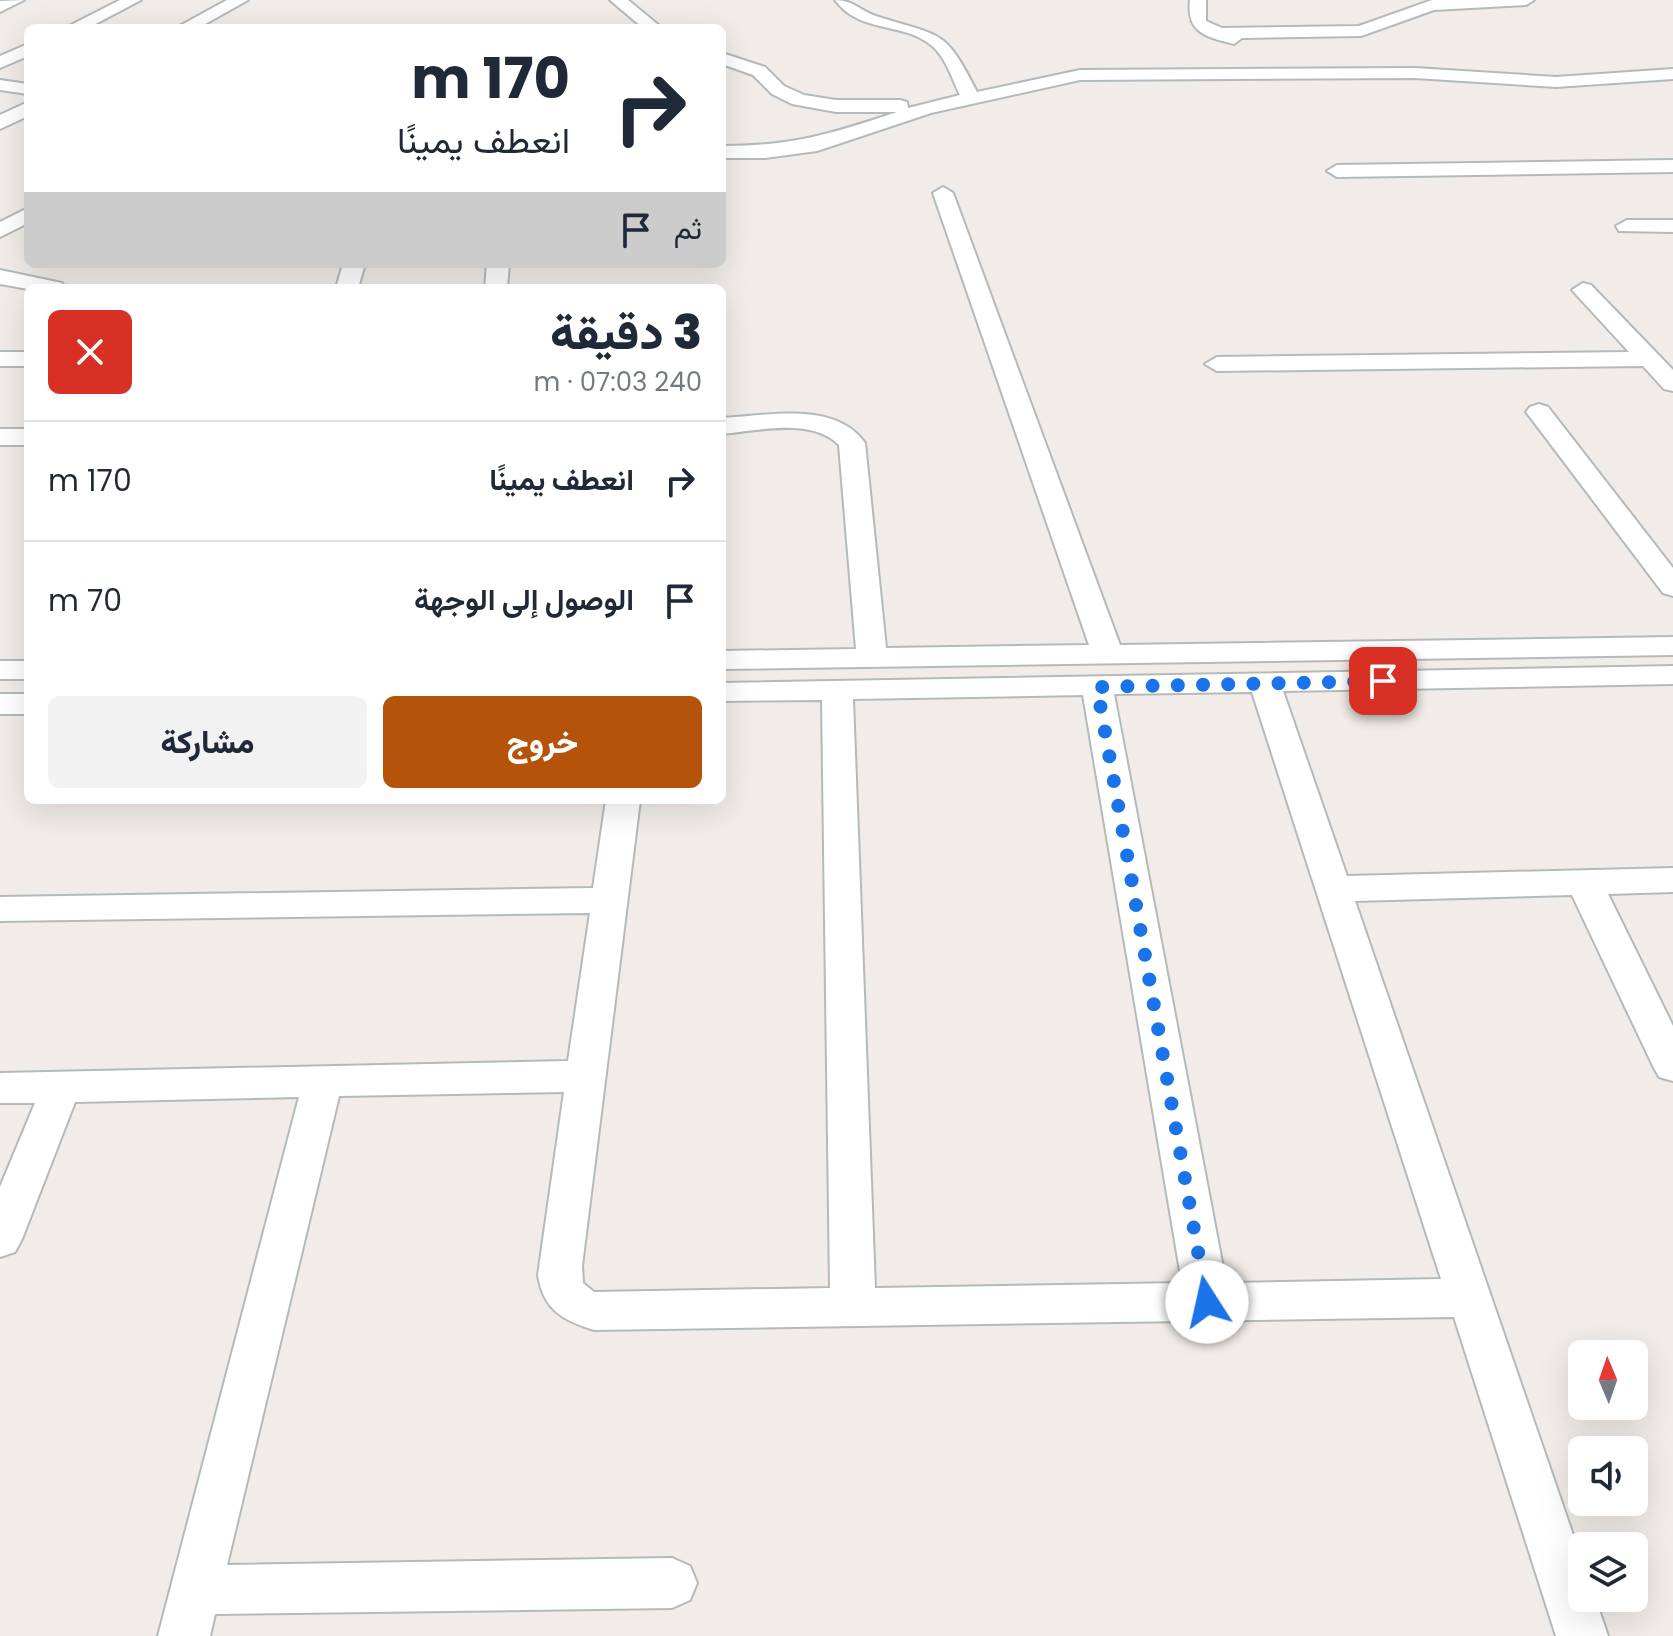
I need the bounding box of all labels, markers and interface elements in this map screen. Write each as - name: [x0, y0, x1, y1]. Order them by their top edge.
- text: 170 m: [411, 39, 570, 118]
- icon: right: [598, 56, 702, 160]
- text: انعطف يمينًا: [397, 115, 570, 166]
- text: ثم: [674, 207, 702, 250]
- icon: arrive: [614, 208, 658, 252]
- text: 3 دقيقة: [550, 299, 702, 366]
- button: close: [48, 310, 132, 394]
- text: 240 m · 07:03: [534, 364, 702, 400]
- text: انعطف يمينًا: [489, 458, 634, 501]
- text: 170 m: [48, 459, 132, 502]
- icon: right: [658, 459, 702, 503]
- text: الوصول إلى الوجهة: [414, 578, 634, 621]
- text: 70 m: [48, 579, 122, 622]
- icon: arrive: [658, 579, 702, 623]
- pin: [1349, 647, 1417, 715]
- icon: arrive: [1361, 659, 1405, 703]
- button: مشاركة: [48, 696, 367, 788]
- button: خروج: [383, 696, 702, 788]
- position arrow: [1165, 1260, 1249, 1344]
- north arrow: [1568, 1340, 1648, 1420]
- map controls: [1568, 1340, 1648, 1612]
- button: sound: [1568, 1436, 1648, 1516]
- button: layers: [1568, 1532, 1648, 1612]

